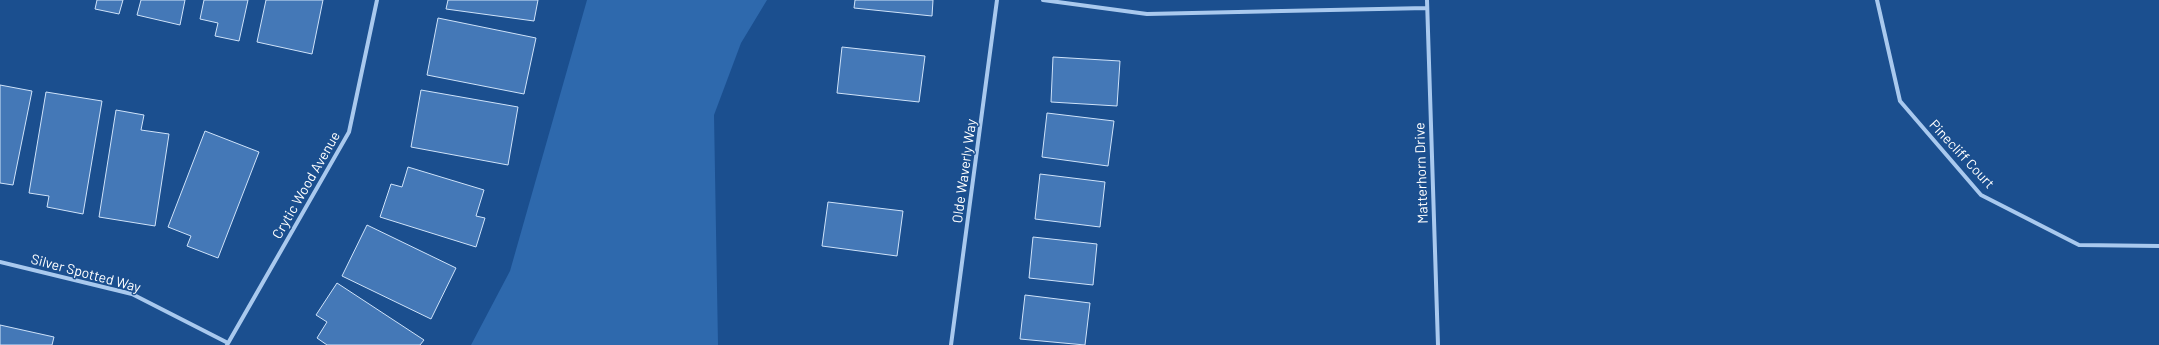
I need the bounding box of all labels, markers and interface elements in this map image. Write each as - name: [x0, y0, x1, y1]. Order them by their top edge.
- street label: Pinecliff Court: [1926, 116, 1998, 191]
- street label: Olde Waverly Way: [948, 117, 979, 224]
- street label: Matterhorn Drive: [1410, 122, 1431, 224]
- street label: Crytic Wood Avenue: [268, 128, 343, 241]
- street label: Silver Spotted Way: [29, 250, 143, 296]

